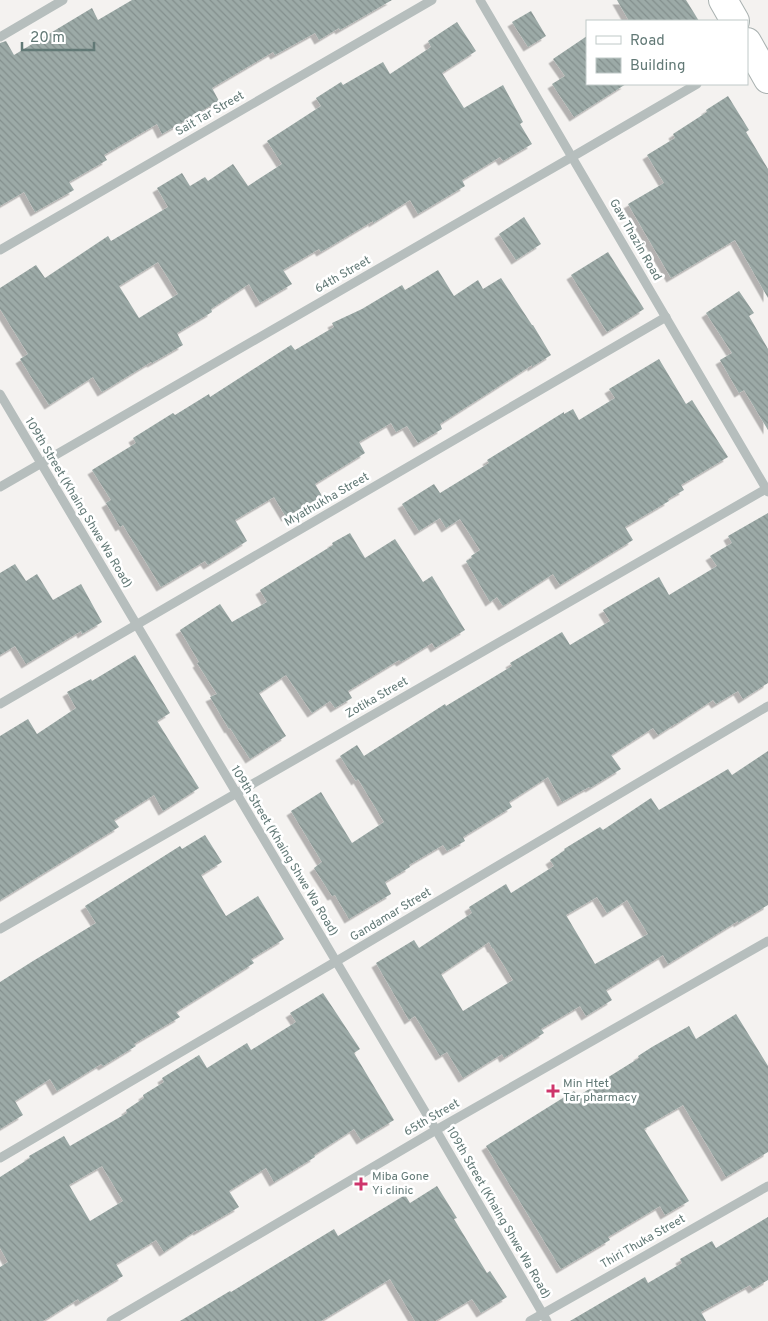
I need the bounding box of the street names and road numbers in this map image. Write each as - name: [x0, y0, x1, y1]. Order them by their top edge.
- street label: Sait Tar Street: [173, 88, 247, 140]
- street label: Gaw Thazin Road: [605, 196, 665, 284]
- street label: 64th Street: [312, 253, 374, 297]
- street label: 109th Street (Khaing Shwe Wa Road): [21, 415, 135, 591]
- street label: Myathukha Street: [282, 469, 372, 531]
- street label: Zotika Street: [343, 674, 411, 722]
- street label: 109th Street (Khaing Shwe Wa Road): [227, 763, 341, 939]
- street label: Gandamar Street: [347, 884, 435, 946]
- street label: 65th Street: [401, 1096, 463, 1140]
- street label: 109th Street (Khaing Shwe Wa Road): [442, 1124, 554, 1302]
- street label: Thiri Thuka Street: [598, 1211, 688, 1273]

